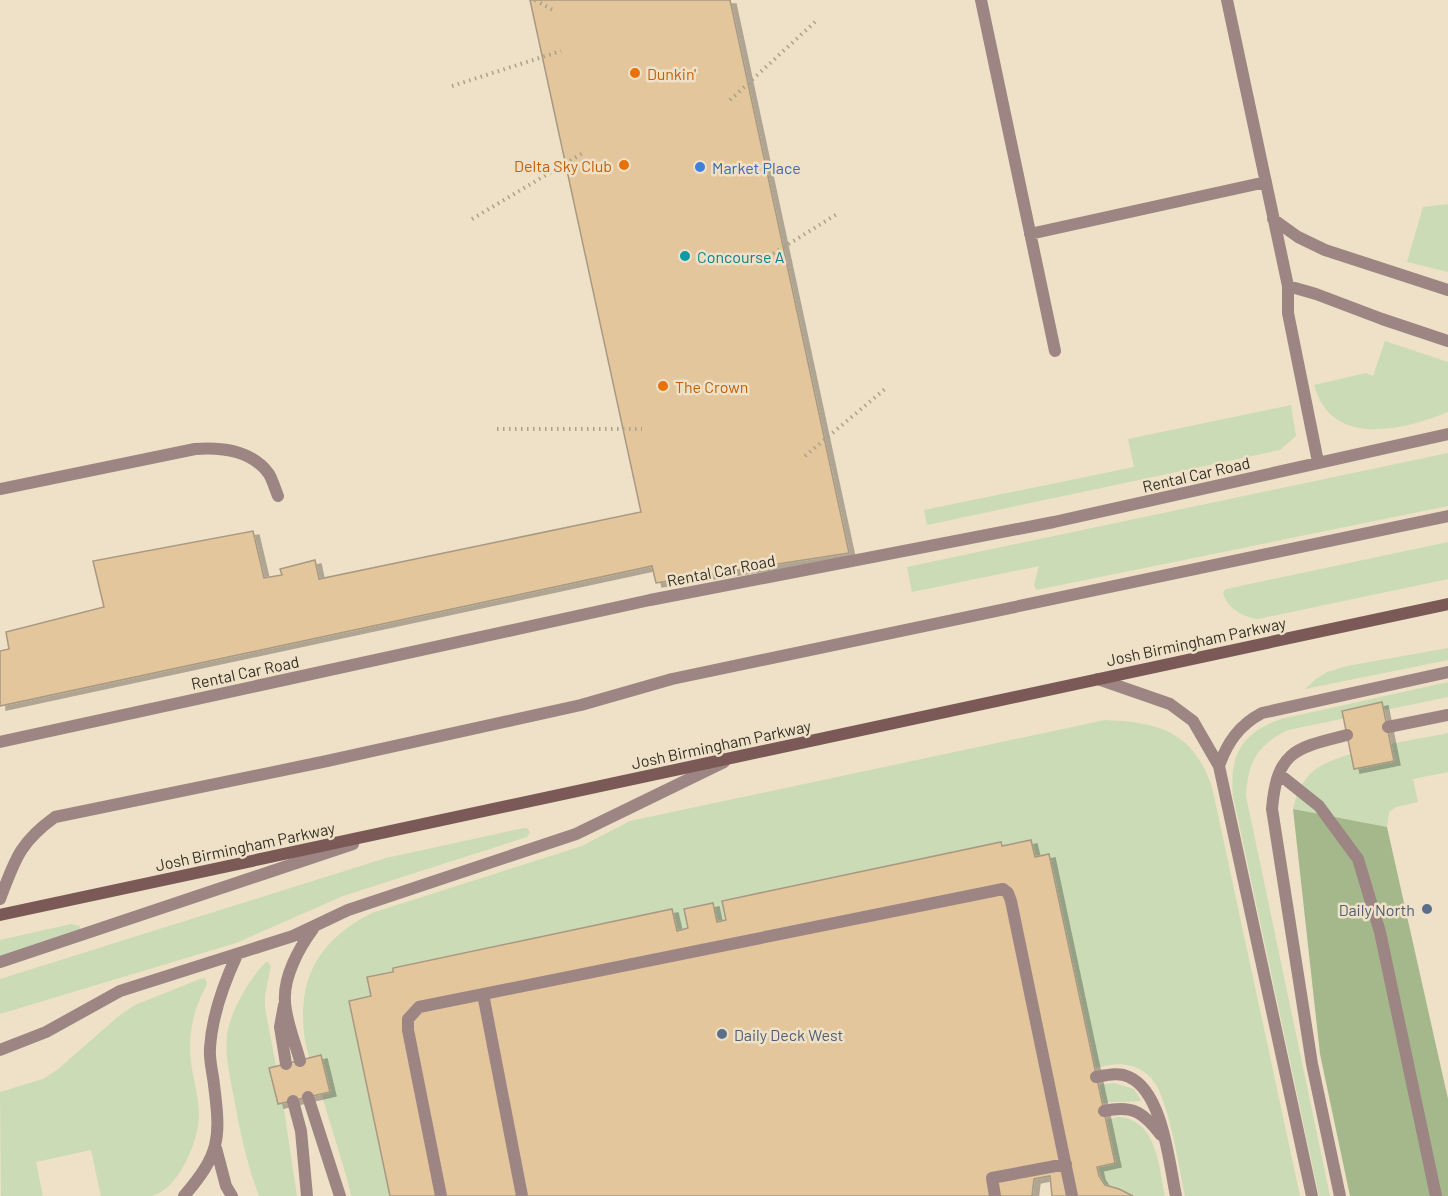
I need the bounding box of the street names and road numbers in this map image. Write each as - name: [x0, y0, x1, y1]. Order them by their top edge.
- street label: Rental Car Road: [1140, 452, 1252, 496]
- street label: Rental Car Road: [665, 550, 777, 590]
- street label: Josh Birmingham Parkway: [1104, 613, 1288, 669]
- street label: Rental Car Road: [189, 651, 301, 693]
- street label: Josh Birmingham Parkway: [629, 716, 813, 772]
- street label: Josh Birmingham Parkway: [153, 818, 337, 874]

